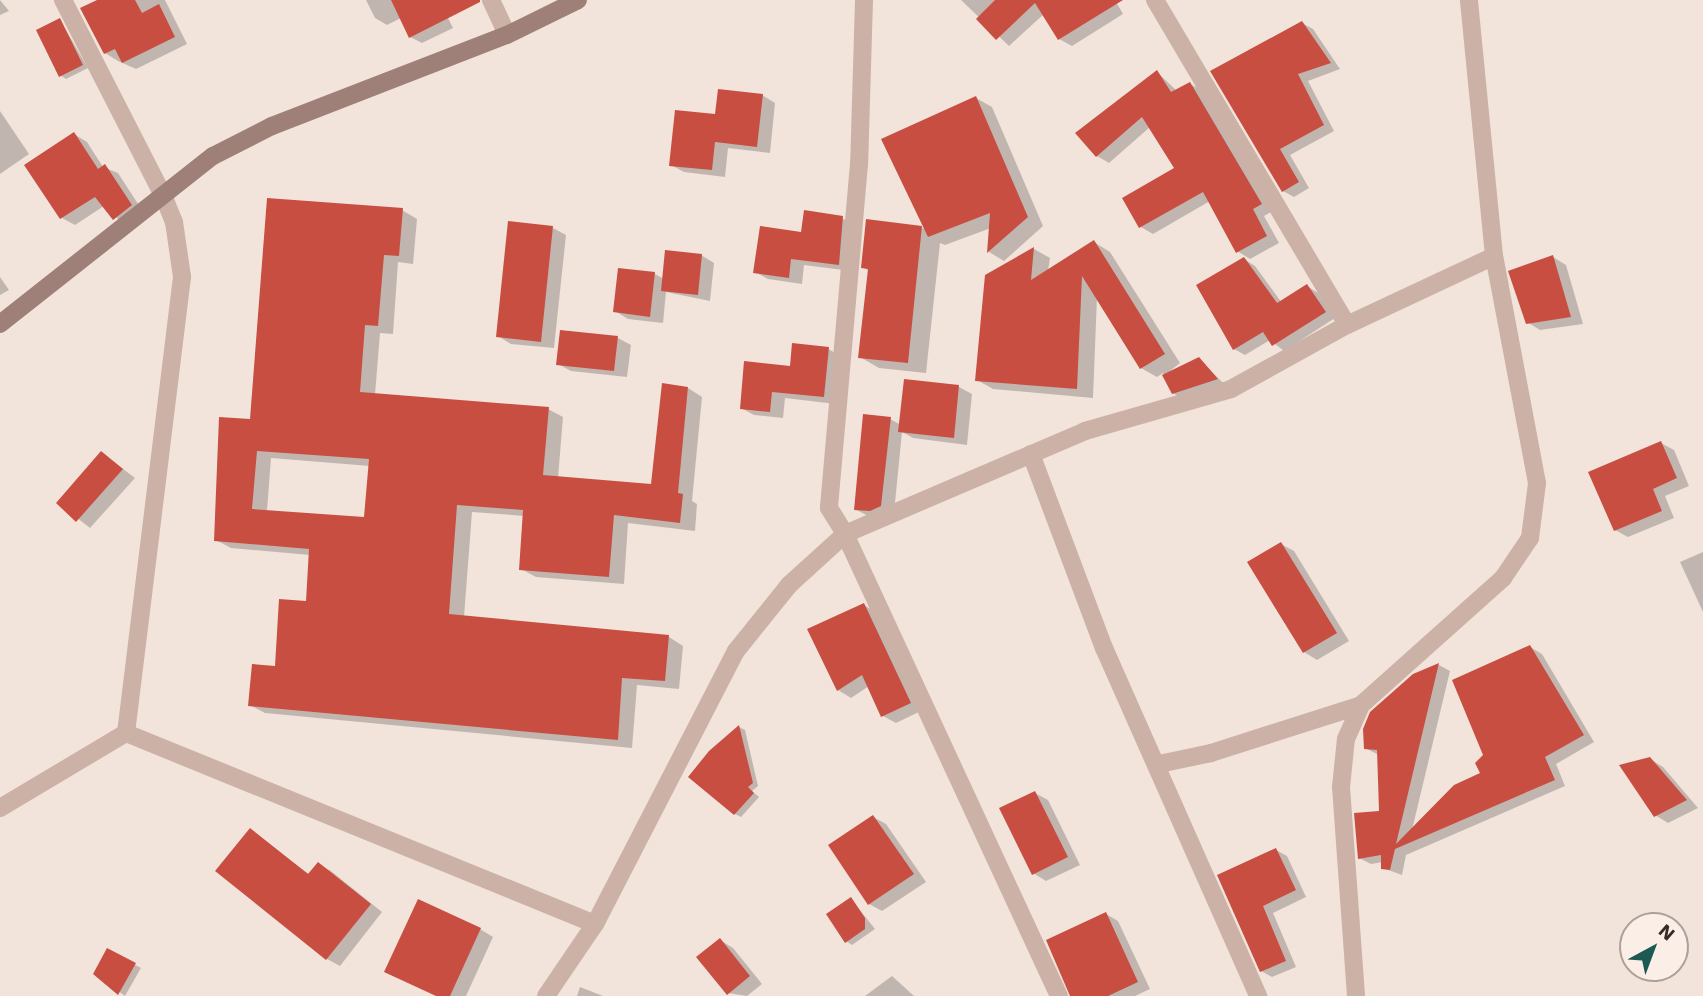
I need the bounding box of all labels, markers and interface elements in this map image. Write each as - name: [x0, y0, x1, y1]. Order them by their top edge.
- north arrow: [1619, 912, 1689, 982]
- text: N: [1654, 919, 1680, 946]

